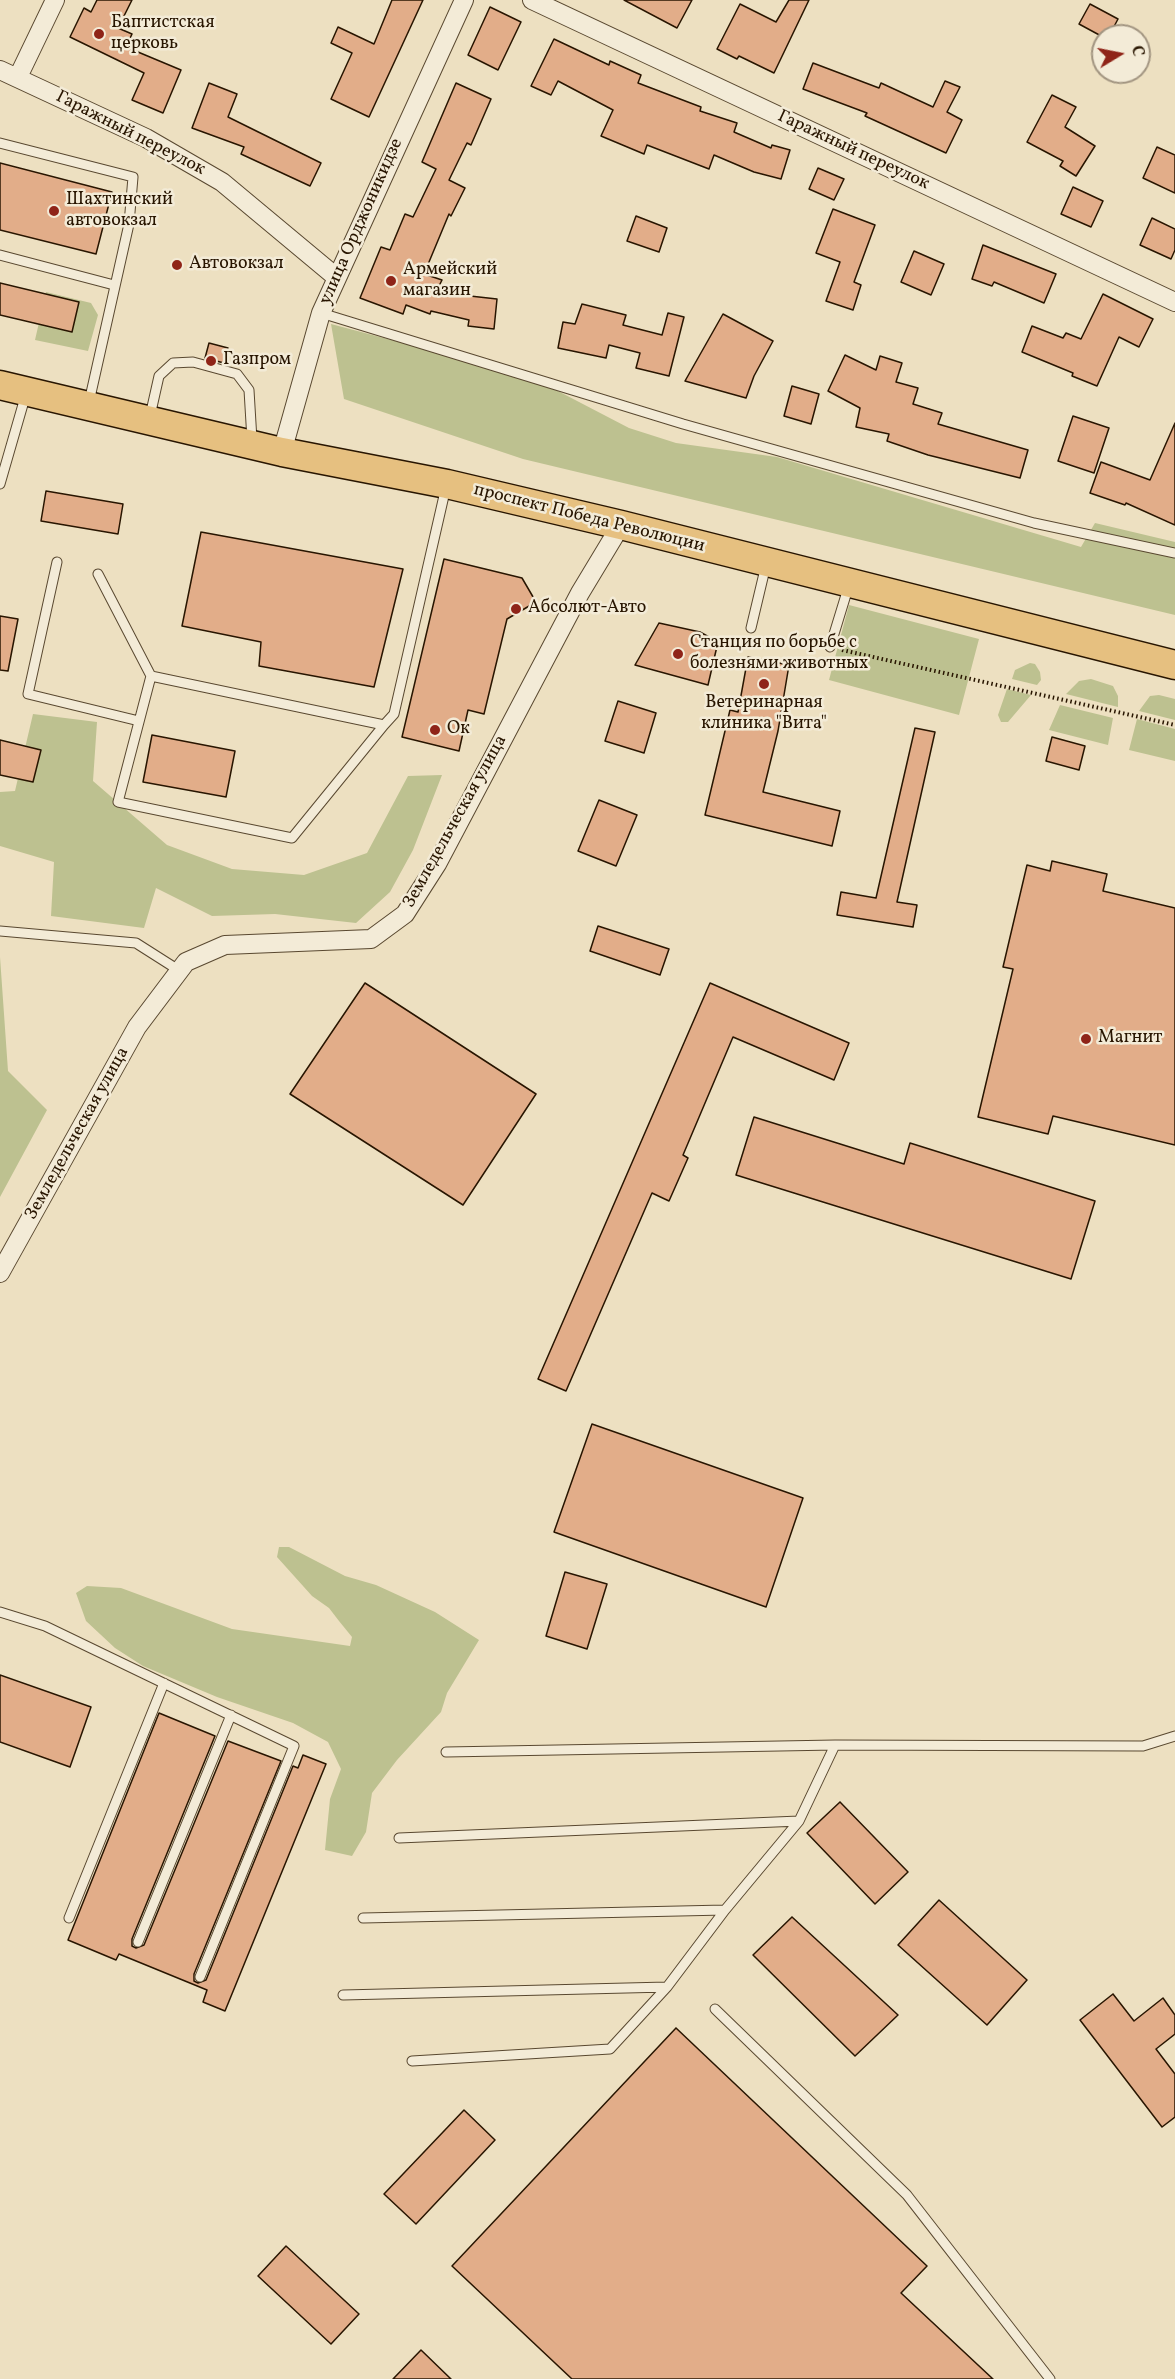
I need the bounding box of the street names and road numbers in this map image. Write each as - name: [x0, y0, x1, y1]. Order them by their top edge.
- street label: Гаражный переулок: [52, 87, 208, 181]
- street label: Гаражный переулок: [774, 106, 932, 196]
- street label: улица Орджоникидзе: [316, 135, 408, 309]
- street label: проспект Победа Революции: [471, 480, 707, 558]
- street label: Земледельческая улица: [399, 732, 513, 912]
- street label: Земледельческая улица: [21, 1044, 135, 1224]

